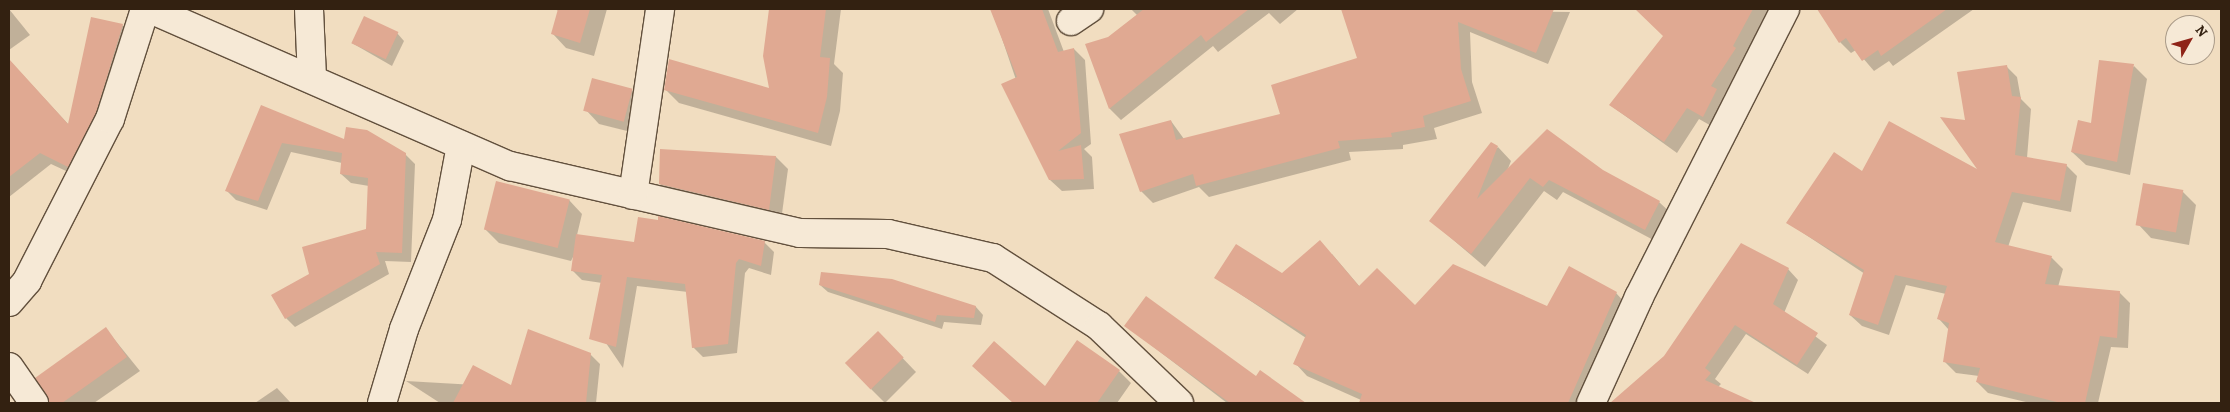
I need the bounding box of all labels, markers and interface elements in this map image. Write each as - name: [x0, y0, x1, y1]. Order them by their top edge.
- north arrow: [2165, 15, 2215, 65]
- text: N: [2191, 21, 2212, 41]

